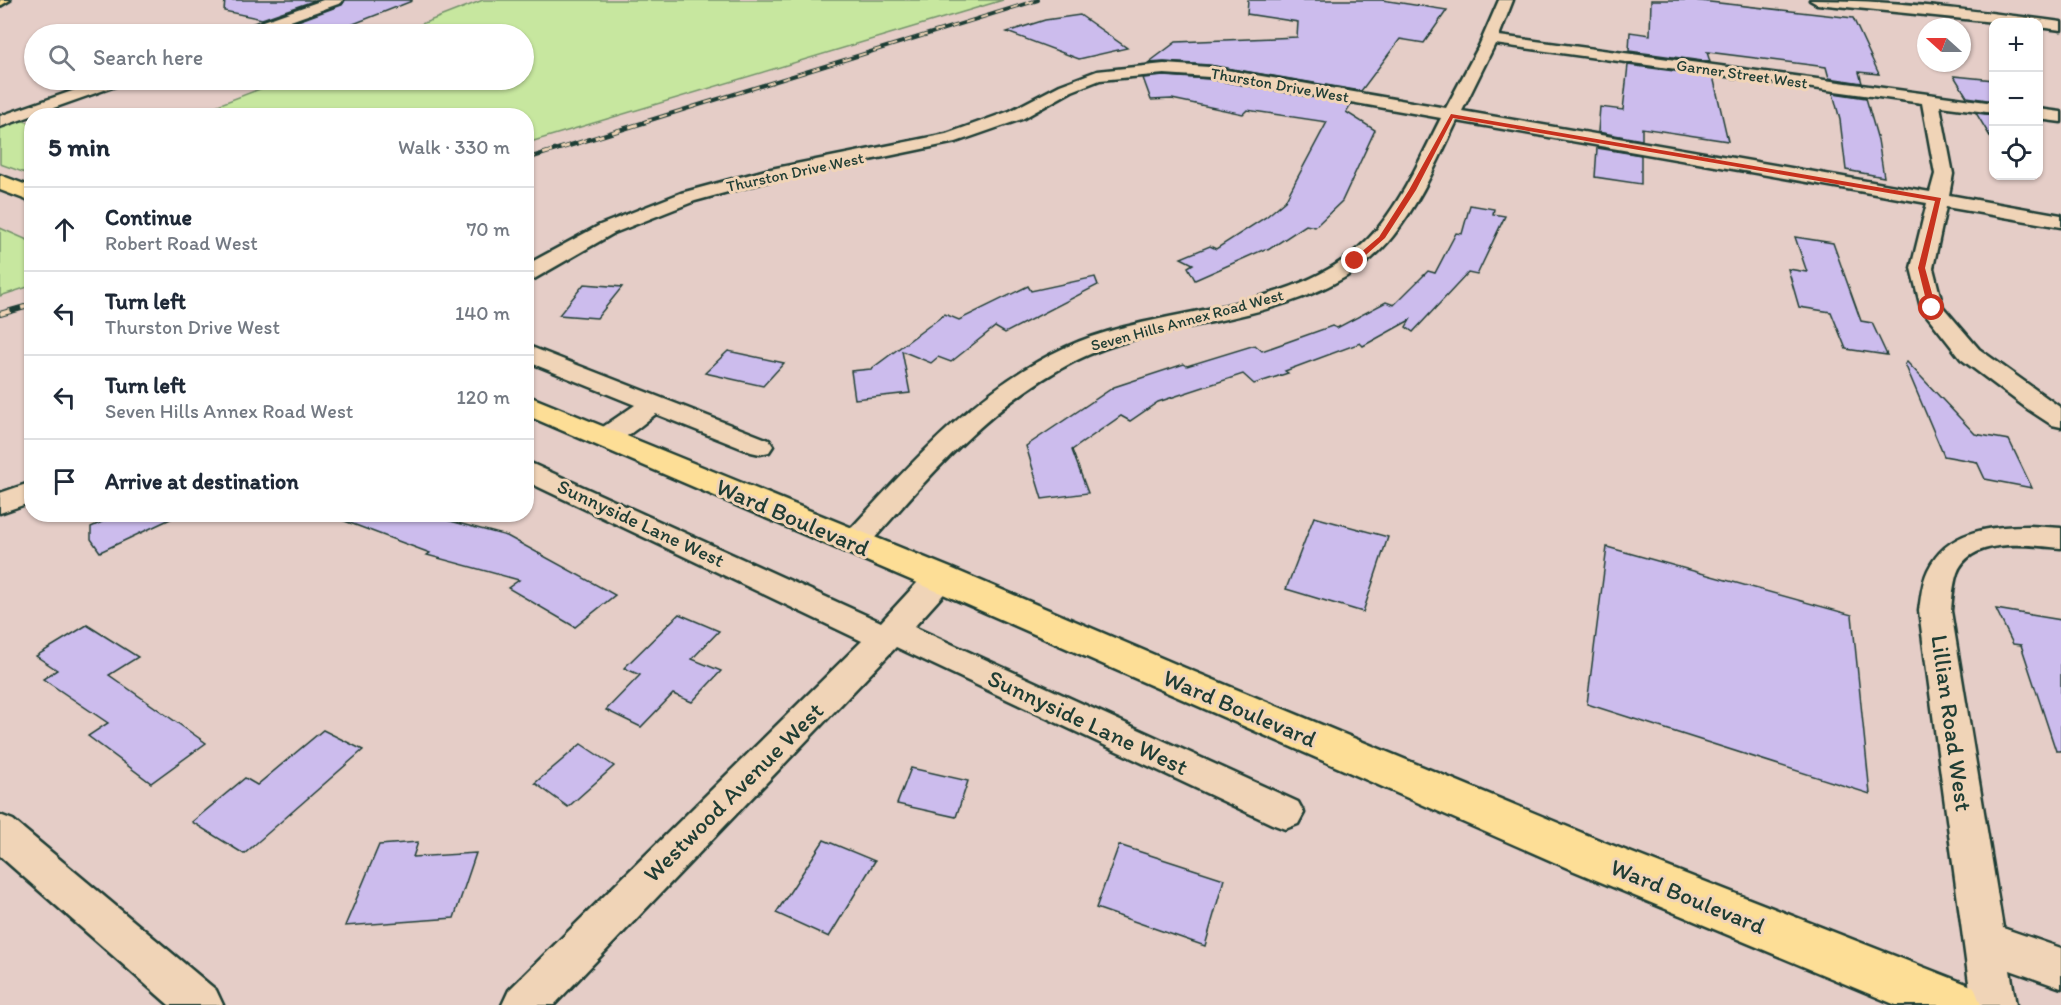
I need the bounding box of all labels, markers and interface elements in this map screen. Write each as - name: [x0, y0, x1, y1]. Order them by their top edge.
- north arrow: [1917, 18, 1971, 72]
- map controls: [1989, 18, 2043, 180]
- button: +: [1989, 18, 2043, 72]
- search box: [24, 24, 534, 90]
- icon: search: [45, 41, 78, 74]
- text: Search here: [93, 44, 203, 71]
- street label: Garner Street West: [1675, 55, 1809, 93]
- street label: Thurston Drive West: [1209, 63, 1351, 107]
- button: −: [1989, 72, 2043, 126]
- button: locate: [1989, 126, 2043, 180]
- text: 5 min: [48, 131, 110, 163]
- text: Walk · 330 m: [398, 135, 510, 159]
- street label: Thurston Drive West: [725, 148, 865, 196]
- text: Continue: [105, 204, 192, 231]
- icon: ahead: [48, 213, 81, 246]
- text: 70 m: [466, 217, 510, 241]
- text: Robert Road West: [105, 231, 258, 255]
- route end: [1341, 247, 1367, 273]
- street label: Seven Hills Annex Road West: [1089, 285, 1285, 355]
- text: Turn left: [105, 288, 186, 315]
- route start: [1918, 294, 1944, 320]
- icon: left: [48, 297, 81, 330]
- text: 140 m: [455, 301, 510, 325]
- text: Thurston Drive West: [105, 315, 280, 339]
- text: Turn left: [105, 372, 186, 399]
- icon: left: [48, 381, 81, 414]
- text: 120 m: [457, 385, 510, 409]
- text: Seven Hills Annex Road West: [105, 399, 353, 423]
- icon: arrive: [48, 465, 81, 498]
- text: Arrive at destination: [105, 468, 299, 495]
- street label: Ward Boulevard: [712, 472, 874, 562]
- street label: Sunnyside Lane West: [554, 474, 729, 572]
- street label: Lillian Road West: [1925, 633, 1979, 813]
- street label: Sunnyside Lane West: [983, 663, 1193, 781]
- street label: Ward Boulevard: [1159, 663, 1321, 753]
- street label: Westwood Avenue West: [637, 696, 829, 888]
- street label: Ward Boulevard: [1607, 852, 1769, 940]

